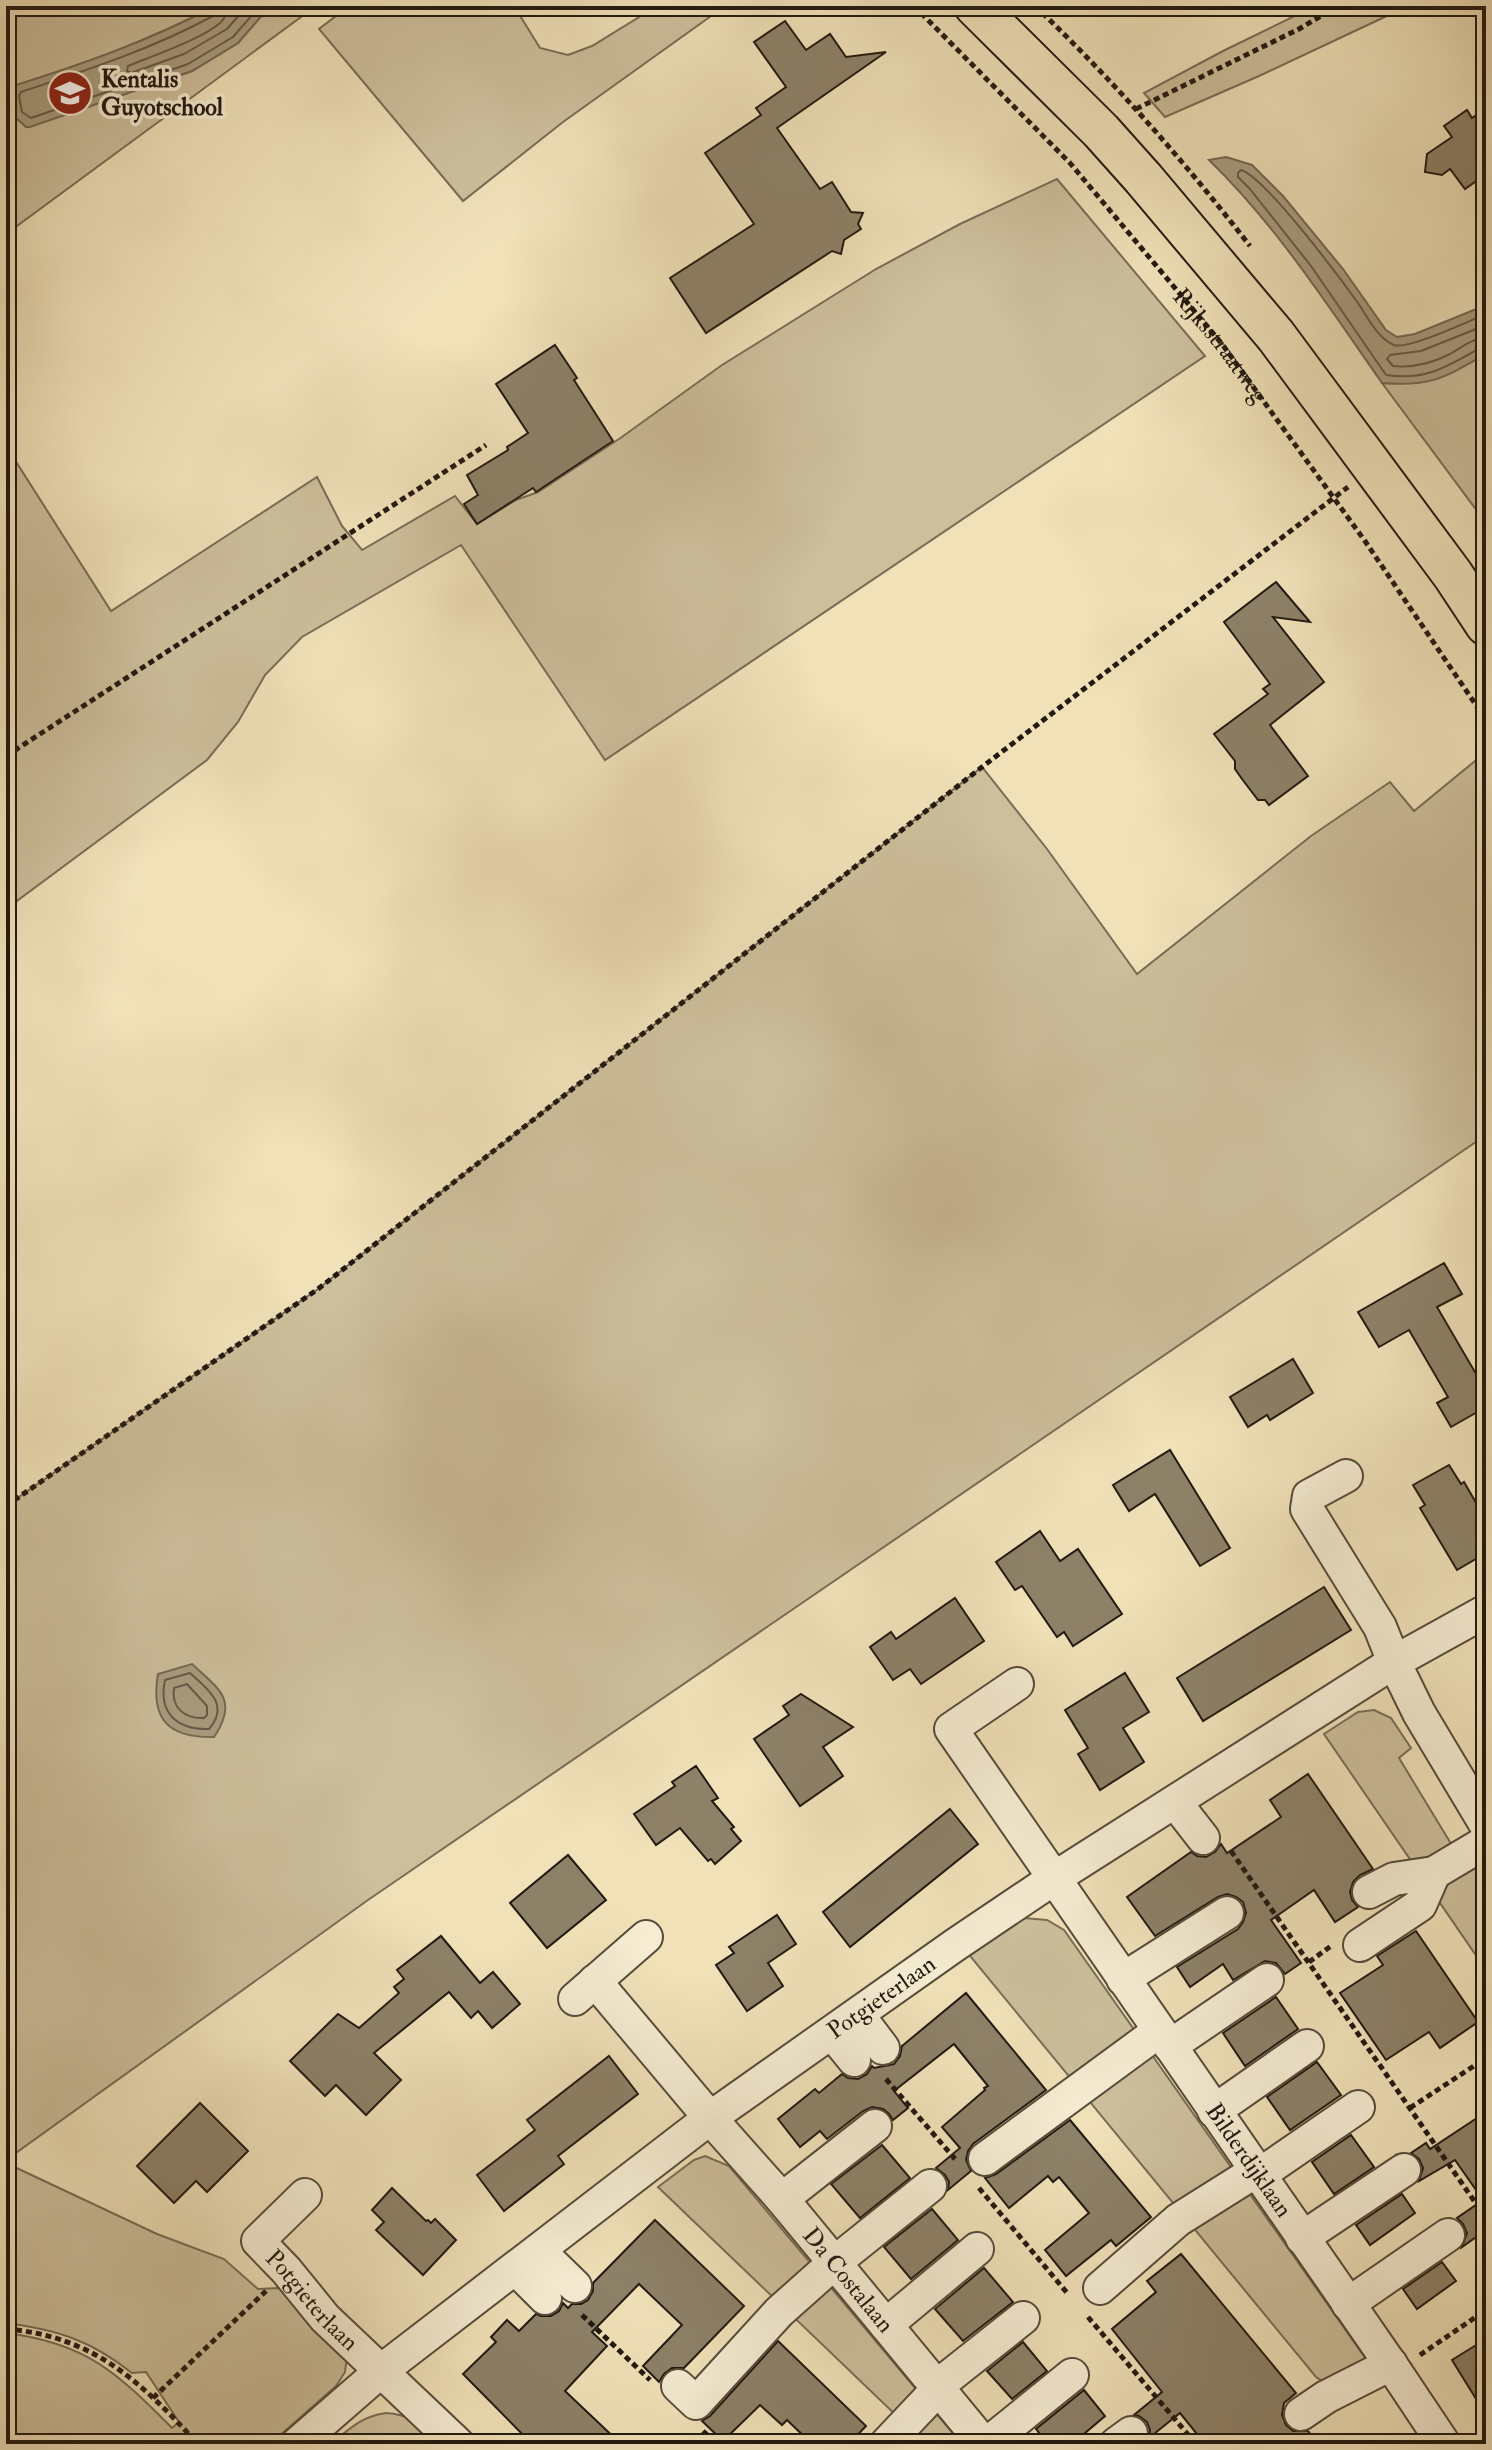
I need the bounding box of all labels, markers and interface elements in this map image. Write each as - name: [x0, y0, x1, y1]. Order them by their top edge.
- place label: Kentalis Guyotschool: [101, 64, 224, 123]
- school or university icon: Kentalis Guyotschool: [46, 69, 94, 117]
- street label: Rijksstraatweg: [1166, 282, 1275, 410]
- street label: Potgieterlaan: [821, 1949, 942, 2046]
- street label: Bilderdijklaan: [1199, 2097, 1299, 2223]
- street label: Da Costalaan: [796, 2221, 901, 2339]
- street label: Potgieterlaan: [259, 2243, 365, 2358]

